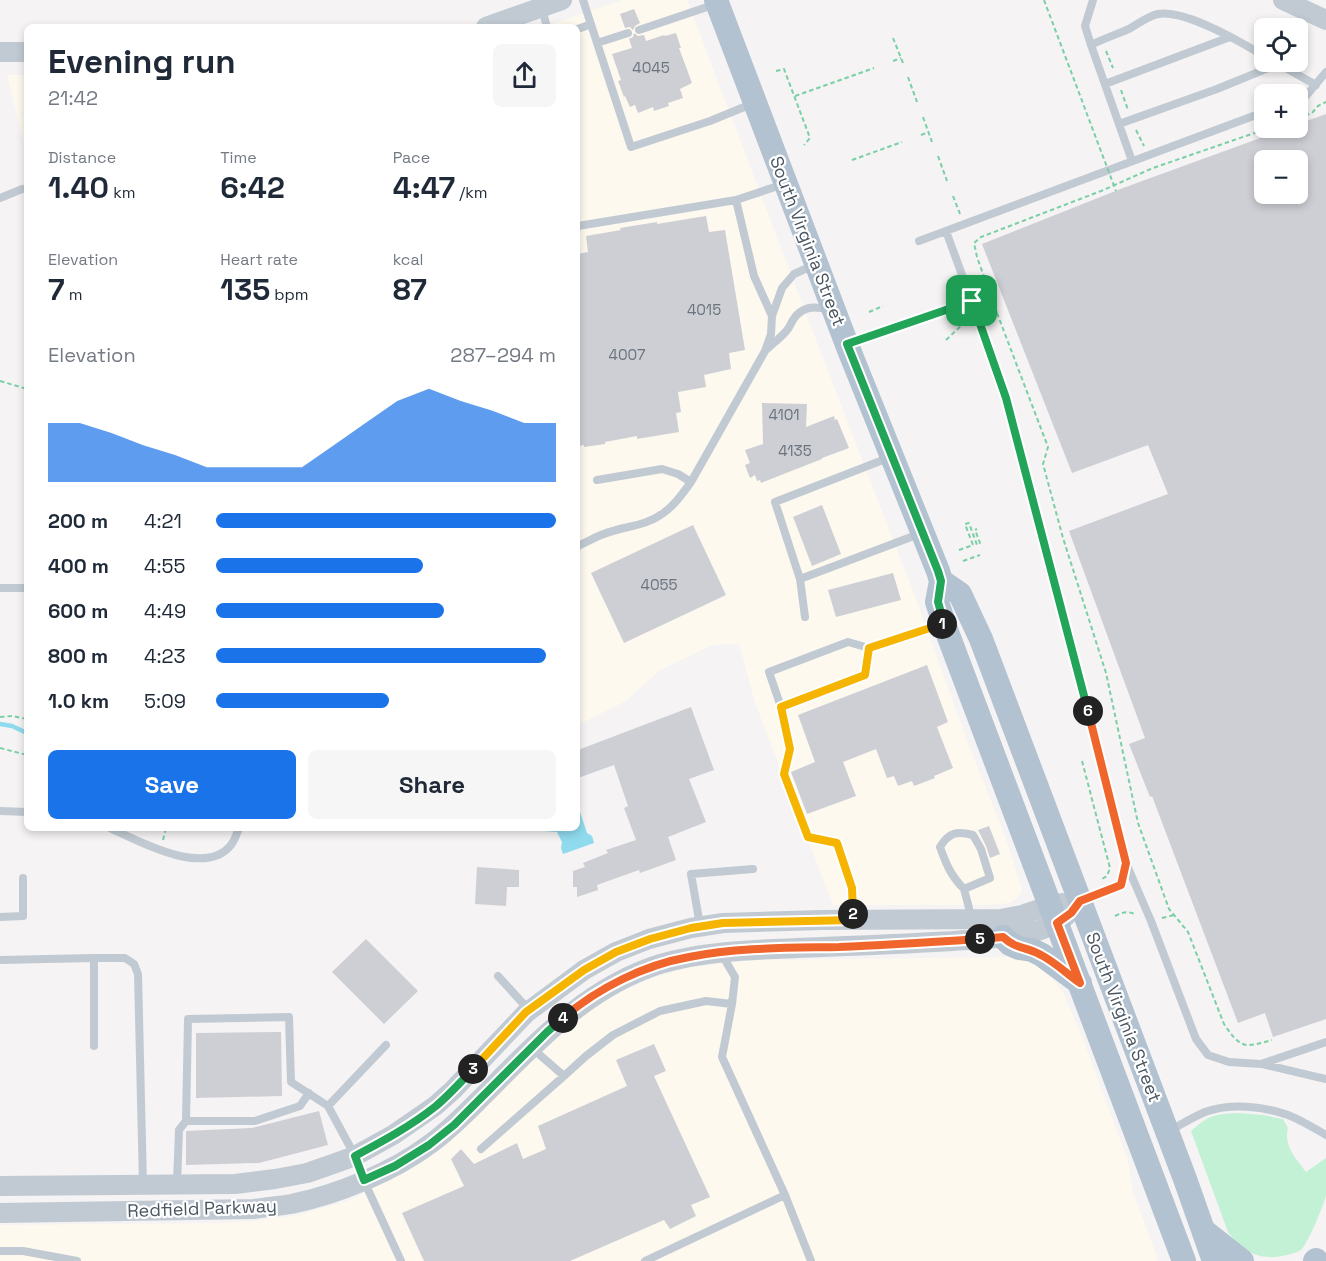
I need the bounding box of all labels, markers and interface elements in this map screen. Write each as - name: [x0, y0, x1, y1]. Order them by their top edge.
- map controls: [1254, 18, 1308, 204]
- button: locate: [1254, 18, 1308, 72]
- text: Evening run: [48, 41, 236, 83]
- button: share: [493, 44, 556, 107]
- house number: 4045: [632, 58, 670, 77]
- button: +: [1254, 84, 1308, 138]
- text: 21:42: [48, 85, 98, 111]
- text: Distance: [48, 147, 116, 168]
- text: Time: [220, 147, 257, 168]
- text: Pace: [393, 147, 430, 168]
- button: −: [1254, 150, 1308, 204]
- street label: South Virginia Street: [765, 153, 851, 329]
- text: 1.40: [48, 168, 109, 207]
- text: 6:42: [220, 168, 285, 207]
- text: 4:47: [393, 168, 455, 207]
- text: km: [109, 182, 136, 203]
- text: /km: [455, 182, 488, 203]
- text: Elevation: [48, 249, 118, 270]
- text: Heart rate: [220, 249, 298, 270]
- text: kcal: [393, 249, 424, 270]
- text: 7: [48, 270, 65, 309]
- text: 135: [220, 270, 270, 309]
- text: 87: [393, 270, 427, 309]
- pin: [946, 275, 997, 326]
- text: m: [65, 284, 83, 305]
- text: bpm: [270, 284, 309, 305]
- icon: arrive: [955, 284, 988, 317]
- house number: 4015: [687, 300, 721, 319]
- text: Elevation: [48, 342, 136, 368]
- text: 287–294 m: [450, 342, 556, 368]
- house number: 4007: [609, 345, 645, 364]
- house number: 4101: [768, 405, 800, 424]
- house number: 4135: [778, 441, 812, 460]
- text: 200 m: [48, 508, 108, 534]
- text: 4:21: [144, 508, 182, 534]
- text: 400 m: [48, 553, 109, 579]
- text: 4:55: [144, 553, 186, 579]
- house number: 4055: [641, 575, 677, 594]
- text: 600 m: [48, 598, 108, 624]
- text: 4:49: [144, 598, 186, 624]
- pin: 1: [927, 609, 957, 639]
- text: 1: [938, 613, 946, 634]
- text: 800 m: [48, 643, 108, 669]
- text: 4:23: [144, 643, 186, 669]
- text: 1.0 km: [48, 688, 109, 714]
- text: 5:09: [144, 688, 186, 714]
- pin: 6: [1073, 696, 1103, 726]
- text: 6: [1083, 700, 1093, 721]
- button: Save: [48, 750, 296, 819]
- button: Share: [308, 750, 556, 819]
- pin: 2: [838, 899, 868, 929]
- text: 2: [848, 903, 858, 924]
- pin: 5: [965, 924, 995, 954]
- text: 5: [975, 928, 985, 949]
- street label: South Virginia Street: [1081, 929, 1167, 1105]
- pin: 4: [548, 1003, 578, 1033]
- text: 4: [558, 1007, 568, 1028]
- pin: 3: [458, 1054, 488, 1084]
- text: 3: [468, 1058, 478, 1079]
- street label: Redfield Parkway: [127, 1194, 277, 1222]

